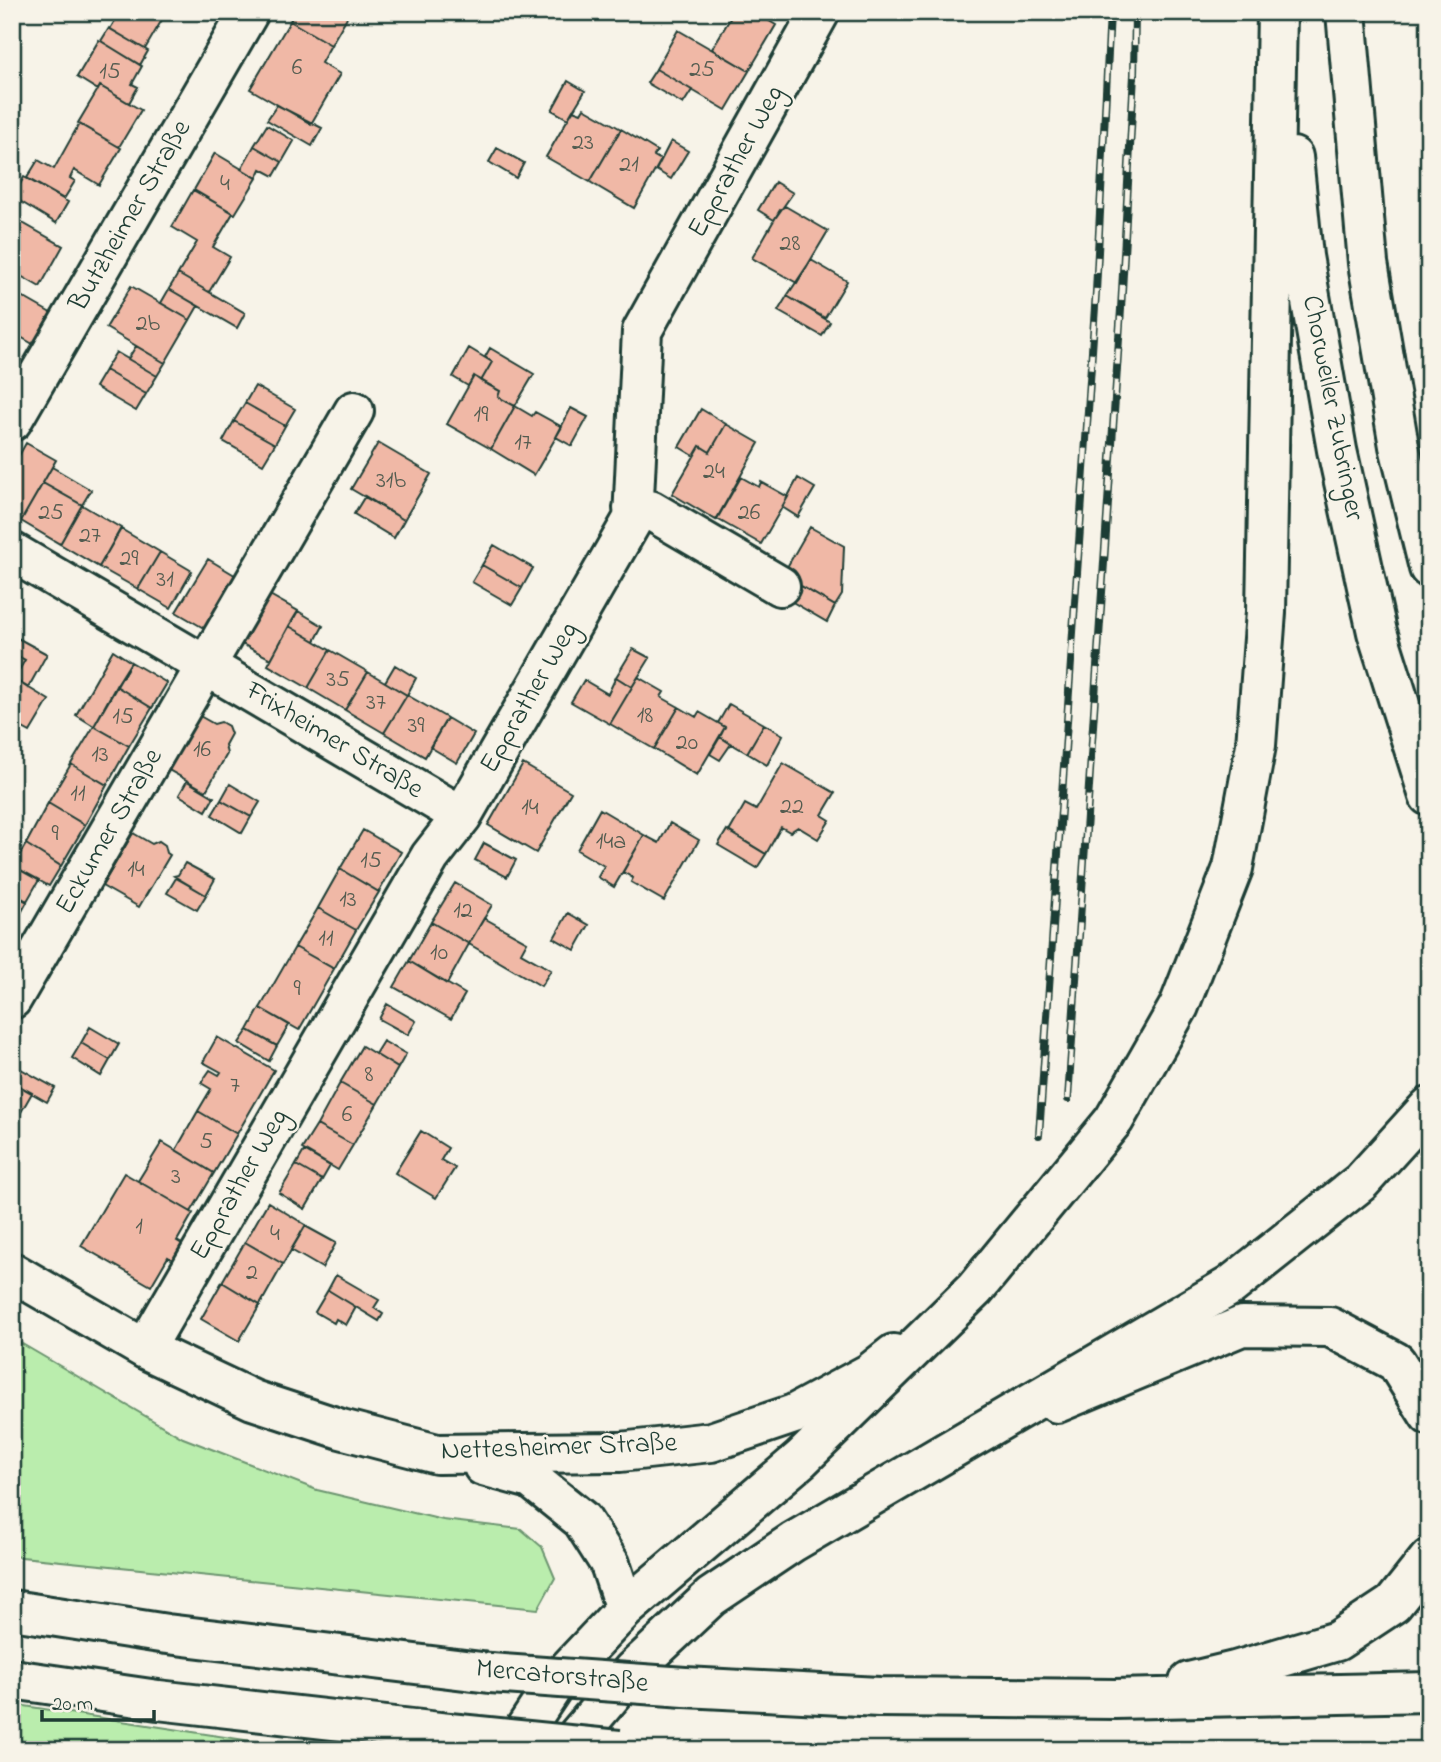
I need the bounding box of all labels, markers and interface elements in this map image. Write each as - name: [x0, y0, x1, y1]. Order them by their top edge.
- house number: 6: [292, 51, 303, 86]
- house number: 25: [689, 53, 715, 88]
- house number: 15: [99, 55, 121, 90]
- street label: Epprather Weg: [678, 78, 796, 246]
- street label: Butzheimer Straße: [59, 112, 203, 320]
- house number: 23: [572, 126, 594, 161]
- house number: 21: [619, 148, 639, 183]
- house number: 4: [220, 167, 230, 202]
- house number: 28: [780, 227, 800, 262]
- street label: Chorweiler Zubringer: [1290, 292, 1374, 525]
- house number: 2b: [136, 307, 161, 342]
- house number: 19: [474, 398, 489, 433]
- house number: 17: [514, 426, 532, 461]
- house number: 24: [703, 455, 725, 490]
- house number: 31b: [376, 464, 406, 499]
- house number: 25: [38, 496, 64, 531]
- house number: 26: [738, 496, 761, 531]
- house number: 27: [79, 519, 101, 554]
- house number: 29: [119, 542, 139, 577]
- house number: 31: [156, 563, 174, 598]
- street label: Epprather Weg: [470, 615, 590, 781]
- house number: 35: [326, 663, 350, 698]
- street label: Frixheimer Straße: [236, 671, 431, 811]
- house number: 37: [366, 686, 386, 721]
- house number: 18: [637, 699, 653, 734]
- house number: 15: [112, 700, 134, 735]
- house number: 39: [407, 709, 425, 744]
- house number: 20: [676, 726, 698, 761]
- house number: 16: [193, 733, 212, 768]
- house number: 13: [91, 738, 109, 773]
- street label: Eckumer Straße: [46, 741, 174, 923]
- house number: 11: [70, 777, 86, 812]
- house number: 22: [780, 790, 804, 825]
- house number: 14: [521, 791, 539, 826]
- house number: 9: [51, 817, 59, 852]
- house number: 14a: [596, 825, 626, 860]
- house number: 15: [360, 844, 382, 879]
- house number: 14: [127, 853, 145, 888]
- house number: 13: [339, 883, 357, 918]
- house number: 12: [453, 894, 473, 929]
- house number: 11: [318, 922, 334, 957]
- house number: 10: [430, 936, 448, 971]
- house number: 9: [293, 972, 301, 1007]
- house number: 8: [365, 1058, 374, 1093]
- house number: 7: [230, 1069, 240, 1104]
- house number: 6: [342, 1098, 353, 1133]
- street label: Epprather Weg: [180, 1102, 300, 1268]
- house number: 5: [199, 1125, 213, 1160]
- house number: 3: [171, 1160, 181, 1195]
- house number: 1: [135, 1210, 143, 1245]
- house number: 4: [270, 1217, 280, 1252]
- house number: 2: [246, 1256, 258, 1291]
- street label: Nettesheimer Straße: [440, 1423, 678, 1473]
- street label: Mercatorstraße: [474, 1649, 650, 1705]
- scale bar: [42, 1678, 154, 1722]
- text: 20 m: [52, 1690, 93, 1720]

